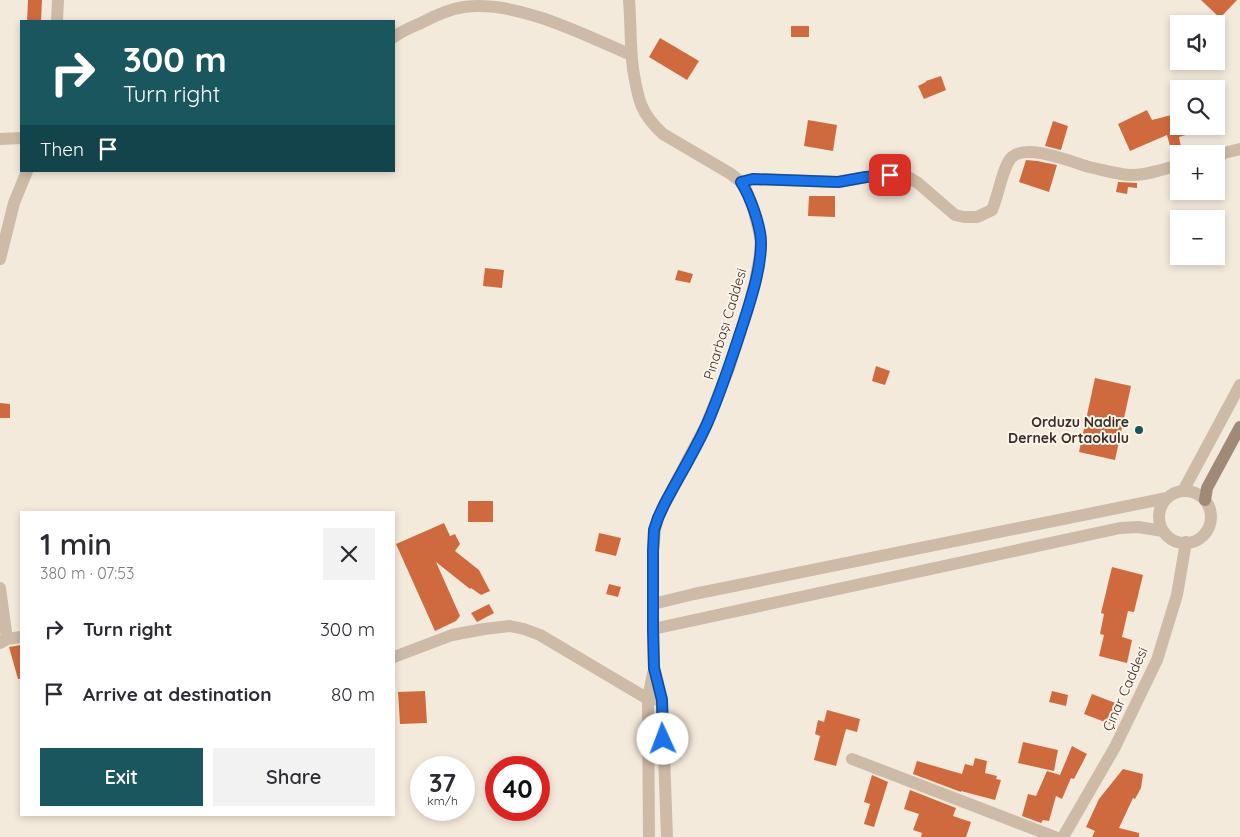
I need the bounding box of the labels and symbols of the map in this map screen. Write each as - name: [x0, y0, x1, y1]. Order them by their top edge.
- pin: [869, 154, 911, 196]
- street label: Pınarbaşı Caddesi: [699, 266, 751, 382]
- place label: Orduzu Nadire Dernek Ortaokulu: [1008, 413, 1129, 447]
- marker: Orduzu Nadire Dernek Ortaokulu: [1133, 424, 1145, 436]
- street label: Çınar Caddesi: [1098, 644, 1152, 734]
- position arrow: [636, 712, 688, 764]
- speed limit sign: 40: [485, 756, 550, 821]

